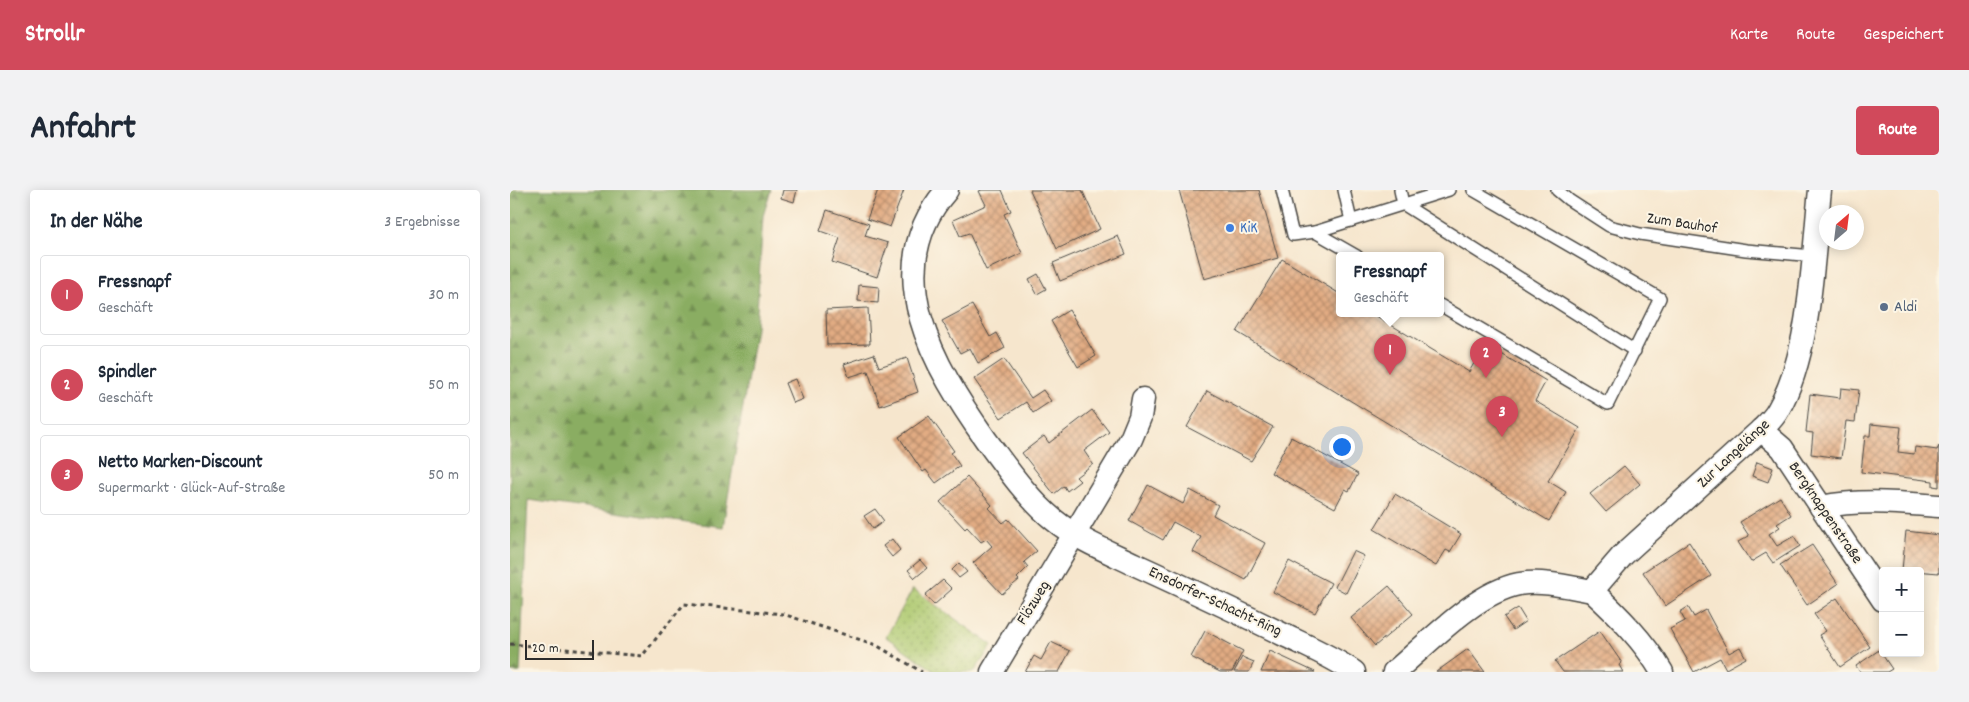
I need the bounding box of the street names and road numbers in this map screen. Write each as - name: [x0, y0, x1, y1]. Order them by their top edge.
- street label: Zum Bauhof: [1645, 207, 1719, 241]
- street label: Zur Langelänge: [1692, 414, 1776, 494]
- street label: Bergknappenstraße: [1782, 457, 1868, 569]
- street label: Ensdorfer-Schacht-Ring: [1145, 561, 1285, 643]
- street label: Flözweg: [1011, 576, 1057, 630]

